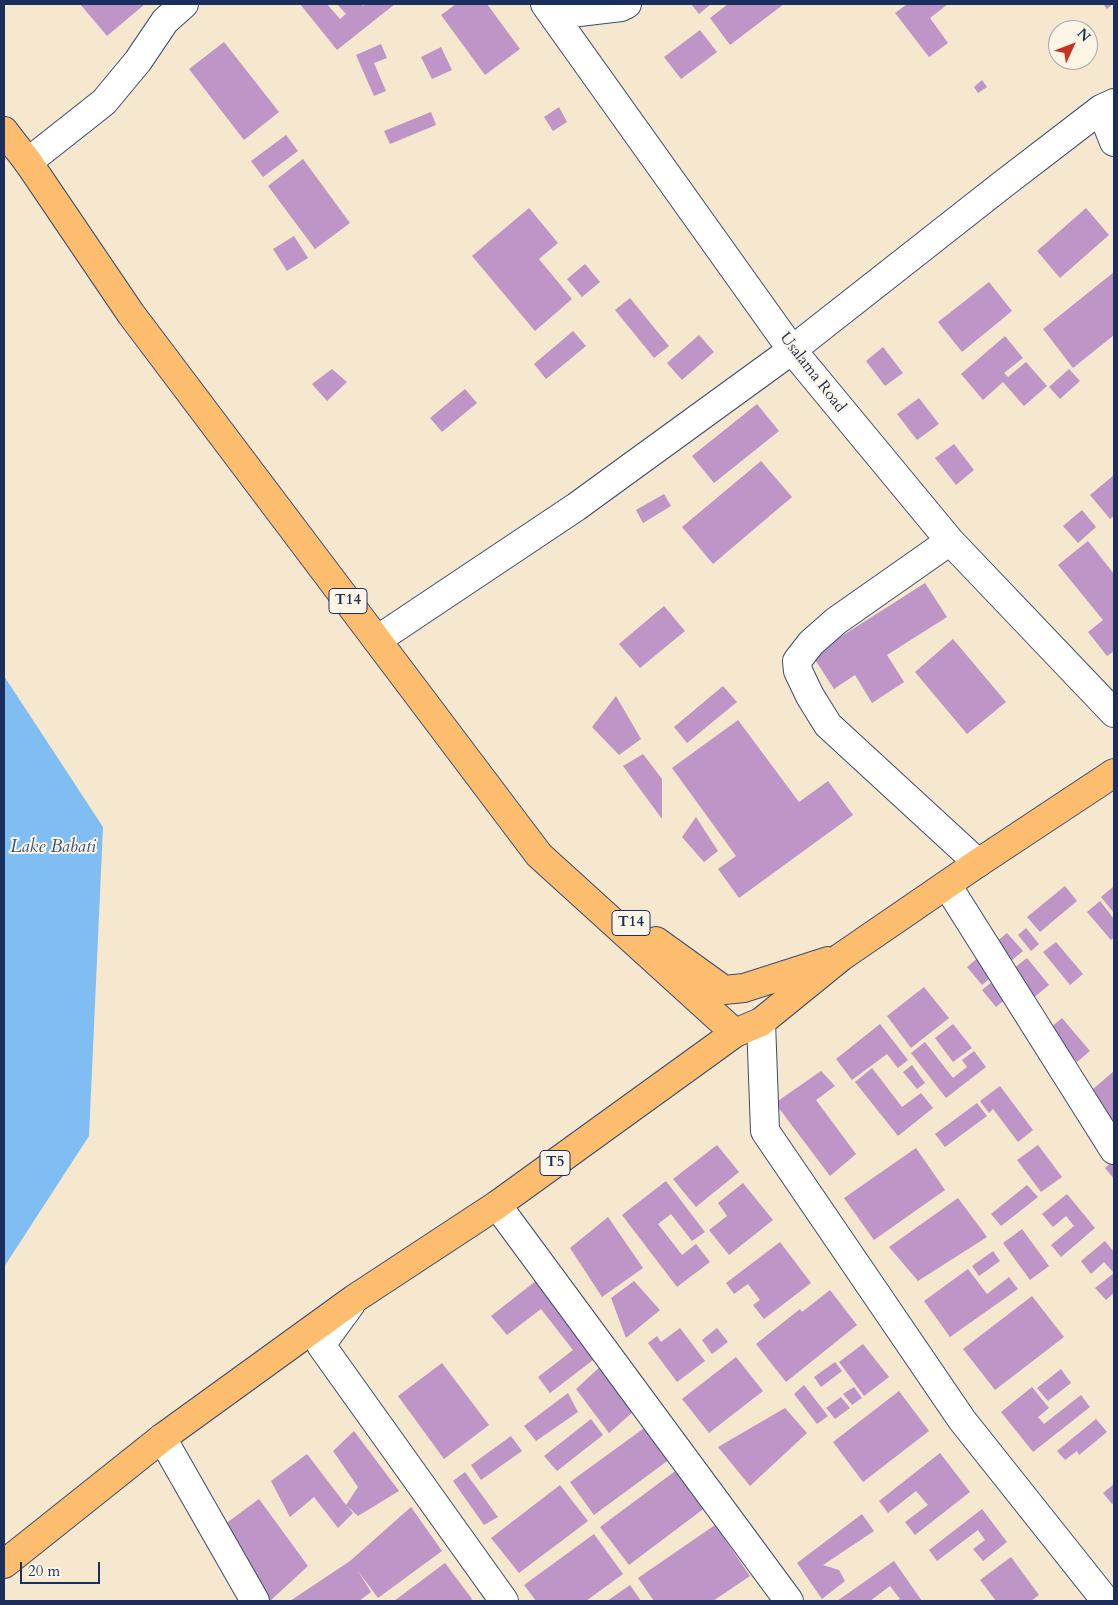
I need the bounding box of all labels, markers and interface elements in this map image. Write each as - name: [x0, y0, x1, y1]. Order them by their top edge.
- north arrow: [1048, 20, 1098, 70]
- text: N: [1073, 24, 1095, 46]
- street label: Usalama Road: [775, 329, 849, 417]
- road number: T14: [329, 588, 367, 614]
- water label: Lake Babati: [10, 837, 96, 859]
- road number: T14: [612, 910, 650, 936]
- road number: T5: [540, 1150, 570, 1176]
- scale bar: [22, 1552, 102, 1584]
- text: 20 m: [28, 1561, 60, 1581]

